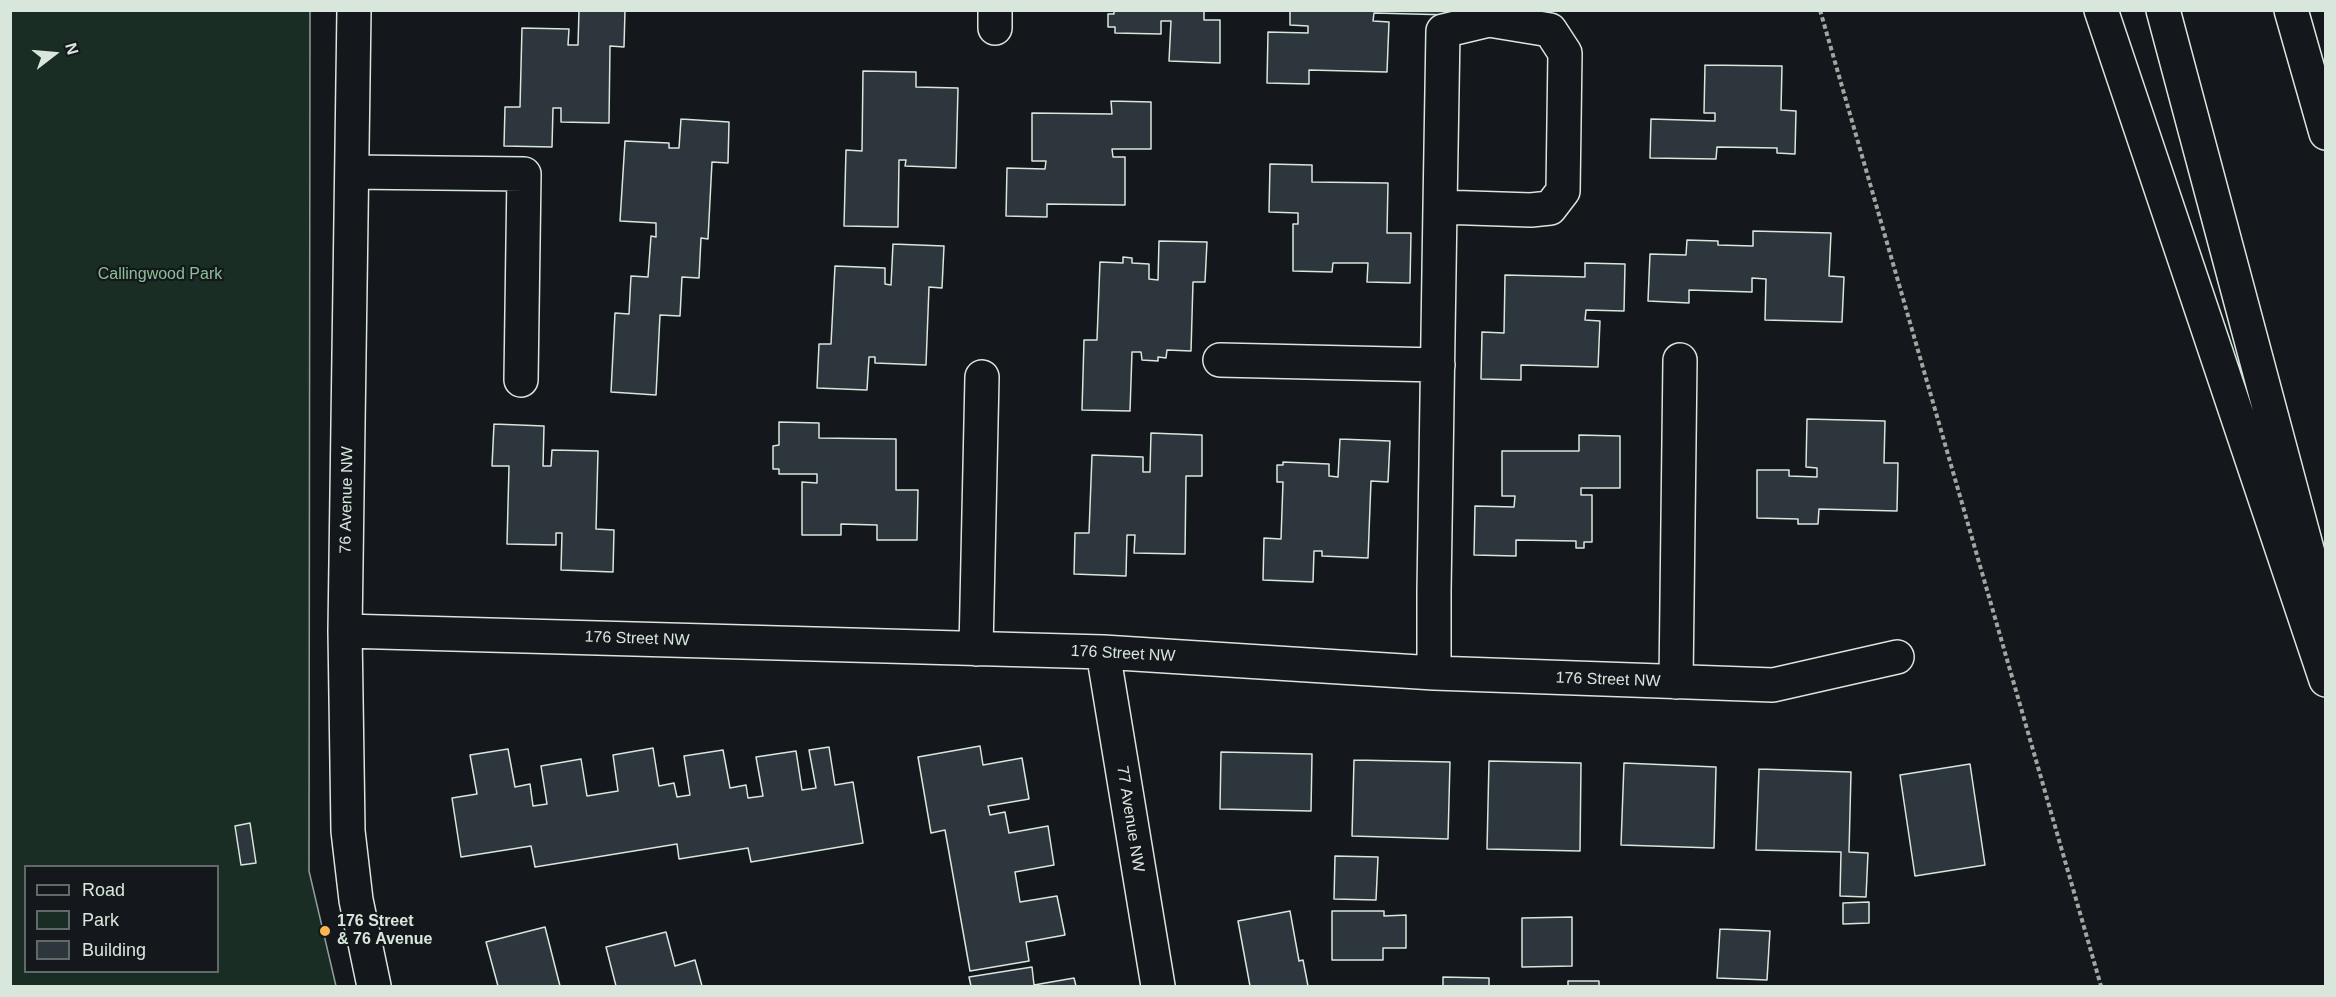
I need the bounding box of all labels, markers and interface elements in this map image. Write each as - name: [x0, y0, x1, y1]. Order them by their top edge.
- north arrow: [24, 24, 84, 84]
- text: N: [62, 41, 82, 57]
- park label: Callingwood Park: [98, 265, 222, 285]
- street label: 76 Avenue NW: [336, 446, 358, 554]
- street label: 176 Street NW: [584, 628, 690, 650]
- street label: 176 Street NW: [1070, 642, 1176, 666]
- street label: 176 Street NW: [1555, 669, 1661, 691]
- street label: 77 Avenue NW: [1112, 764, 1148, 874]
- legend: [24, 865, 219, 973]
- text: Road: [82, 880, 125, 900]
- text: Park: [82, 910, 119, 930]
- place label: 176 Street & 76 Avenue: [337, 912, 432, 950]
- marker: 176 Street & 76 Avenue: [318, 924, 332, 938]
- text: Building: [82, 940, 146, 960]

